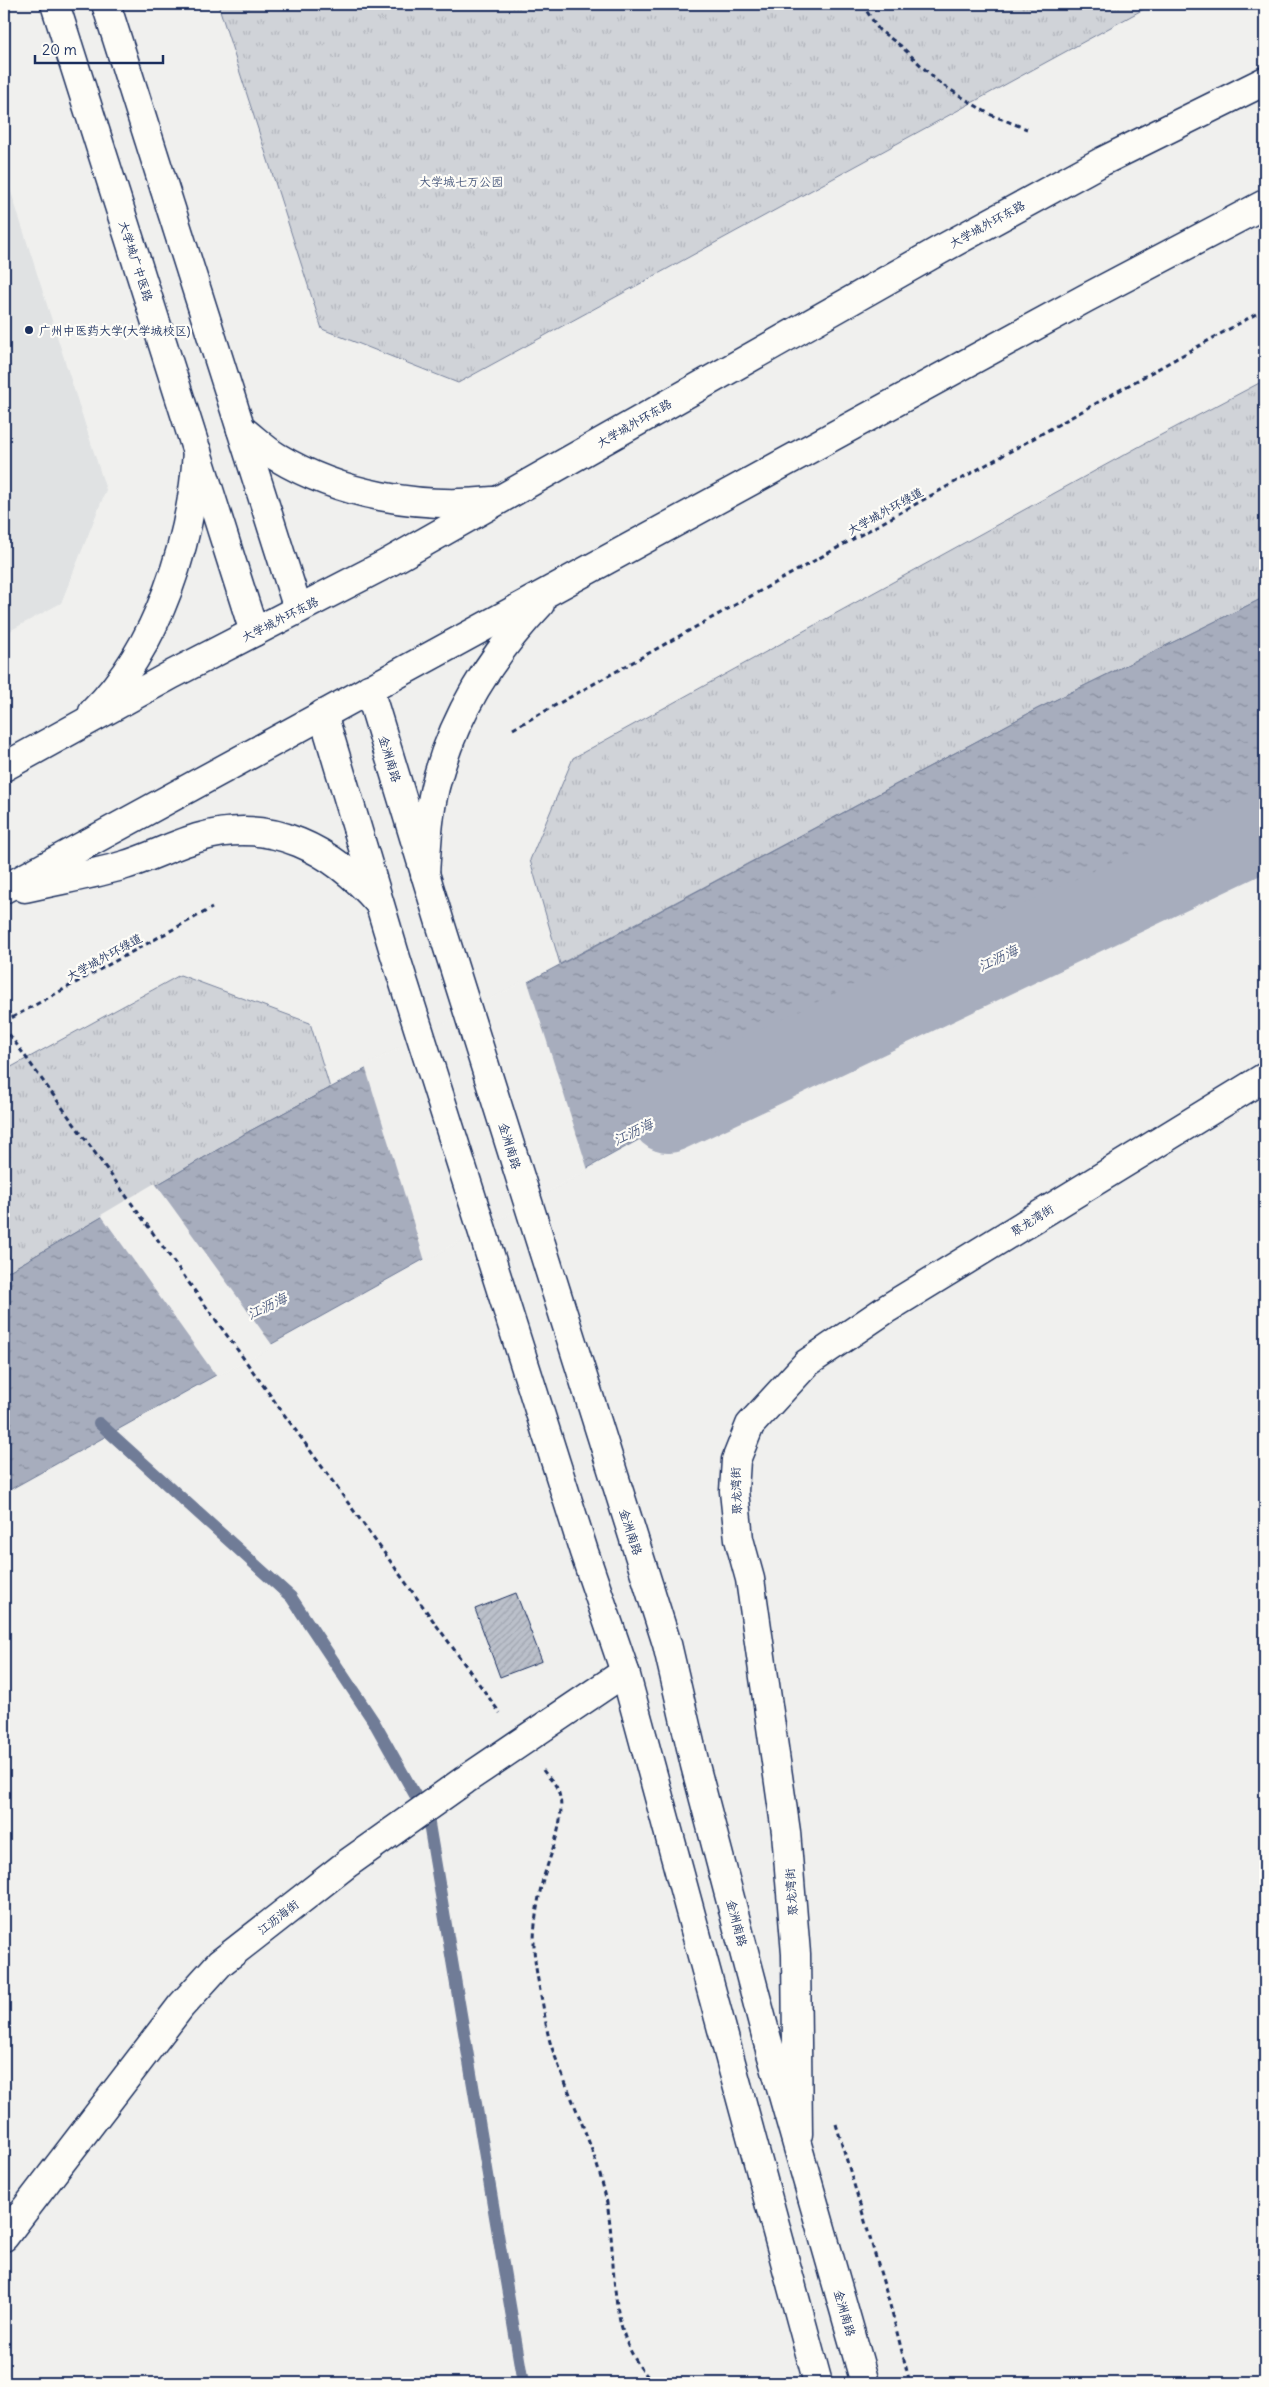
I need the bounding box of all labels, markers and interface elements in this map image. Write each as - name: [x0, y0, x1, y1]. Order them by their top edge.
- scale bar: [35, 32, 162, 64]
- text: 20 m: [42, 40, 77, 59]
- park label: 大学城七万公园: [419, 174, 503, 189]
- street label: 大学城外环东路: [947, 197, 1027, 251]
- street label: 大学城广中医路: [116, 219, 156, 303]
- place label: 广州中医药大学(大学城校区): [39, 323, 191, 338]
- marker: 广州中医药大学(大学城校区): [23, 324, 35, 336]
- street label: 大学城外环东路: [594, 396, 674, 450]
- street label: 大学城外环绿道: [845, 484, 925, 538]
- street label: 大学城外环东路: [239, 593, 321, 645]
- street label: 金洲南路: [376, 734, 404, 784]
- street label: 大学城外环绿道: [64, 930, 144, 984]
- water label: 江沥海: [975, 941, 1022, 975]
- water label: 江沥海: [610, 1115, 657, 1149]
- street label: 金洲南路: [496, 1121, 524, 1171]
- street label: 聚龙湾街: [1008, 1201, 1056, 1239]
- water label: 江沥海: [244, 1289, 291, 1323]
- street label: 聚龙湾街: [728, 1467, 744, 1515]
- street label: 金洲南路: [616, 1507, 646, 1557]
- street label: 聚龙湾街: [782, 1868, 800, 1916]
- street label: 江沥海街: [254, 1896, 302, 1938]
- street label: 金洲南路: [724, 1898, 750, 1948]
- street label: 金洲南路: [831, 2288, 859, 2338]

